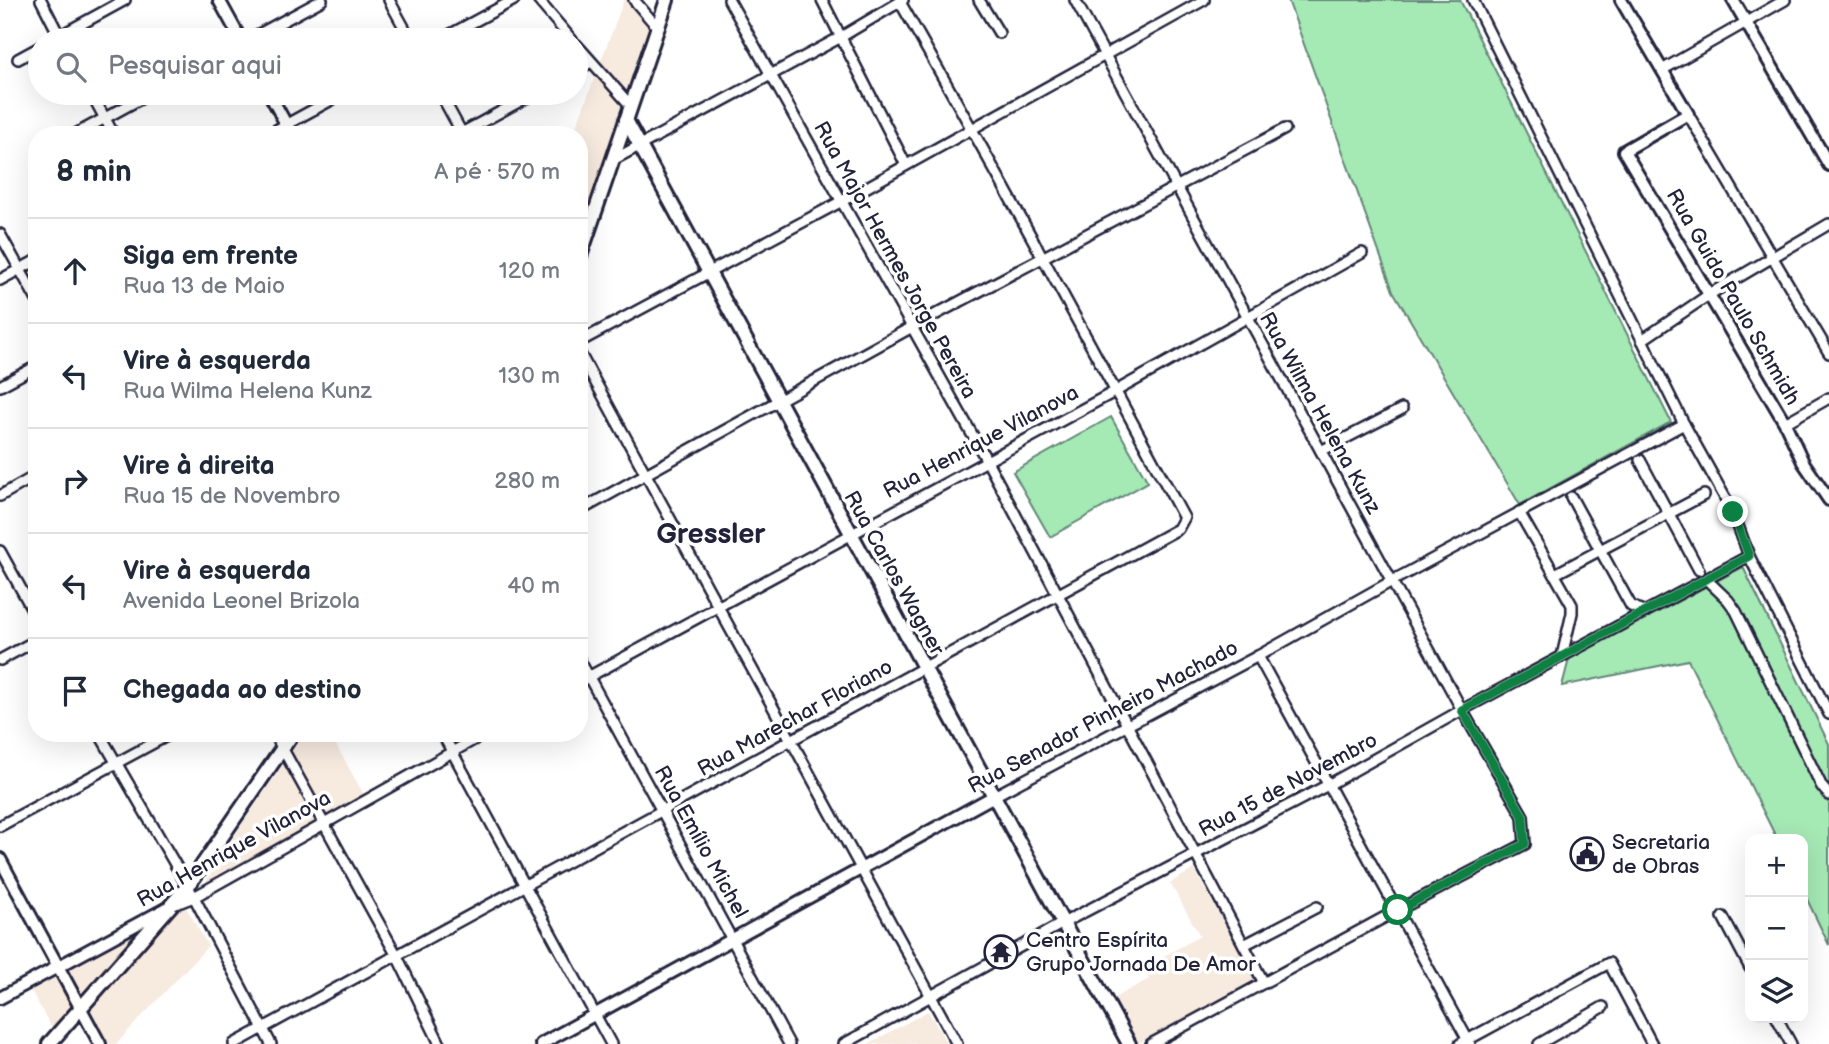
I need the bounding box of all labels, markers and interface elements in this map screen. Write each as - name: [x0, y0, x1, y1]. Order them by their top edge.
- search box: [28, 28, 588, 105]
- icon: search: [52, 48, 90, 86]
- text: Pesquisar aqui: [108, 51, 282, 82]
- street label: Rua Major Hermes Jorge Pereira: [808, 117, 982, 403]
- text: 8 min: [56, 154, 132, 190]
- text: A pé · 570 m: [434, 158, 560, 186]
- street label: Rua Guido Paulo Schmidh: [1661, 185, 1805, 409]
- text: Siga em frente: [123, 241, 298, 272]
- icon: ahead: [56, 252, 94, 290]
- text: 120 m: [499, 257, 560, 285]
- text: Rua 13 de Maio: [123, 272, 285, 300]
- street label: Rua Wilma Helena Kunz: [1254, 308, 1386, 519]
- text: Vire à esquerda: [123, 346, 311, 377]
- icon: left: [56, 357, 94, 395]
- text: 130 m: [498, 362, 560, 390]
- text: Rua Wilma Helena Kunz: [123, 377, 372, 405]
- street label: Rua Henrique Vilanova: [879, 380, 1083, 504]
- text: Vire à direita: [123, 451, 275, 482]
- icon: right: [56, 462, 94, 500]
- text: 280 m: [494, 467, 560, 495]
- text: Rua 15 de Novembro: [123, 482, 340, 510]
- street label: Rua Carlos Wagner: [838, 486, 950, 660]
- route end: [1717, 496, 1748, 527]
- district label: Gressler: [656, 518, 766, 551]
- text: Vire à esquerda: [123, 556, 311, 587]
- icon: left: [56, 567, 94, 605]
- text: 40 m: [507, 572, 560, 600]
- text: Avenida Leonel Brizola: [123, 587, 360, 615]
- street label: Rua Senador Pinheiro Machado: [964, 635, 1242, 799]
- street label: Rua Marechar Floriano: [693, 654, 897, 782]
- icon: arrive: [56, 672, 94, 710]
- text: Chegada ao destino: [123, 675, 361, 706]
- street label: Rua 15 de Novembro: [1194, 727, 1382, 843]
- street label: Rua Emílio Michel: [649, 761, 753, 923]
- street label: Rua Henrique Vilanova: [133, 785, 335, 913]
- place label: Secretaria de Obras: [1612, 830, 1710, 879]
- map controls: [1745, 834, 1808, 1023]
- button: +: [1745, 834, 1808, 897]
- public building icon: Secretaria de Obras: [1568, 835, 1606, 873]
- route start: [1382, 894, 1413, 925]
- button: −: [1745, 897, 1808, 960]
- place label: Centro Espírita Grupo Jornada De Amor: [1026, 928, 1256, 977]
- temple icon: Centro Espírita Grupo Jornada De Amor: [982, 933, 1020, 971]
- button: layers: [1745, 960, 1808, 1023]

